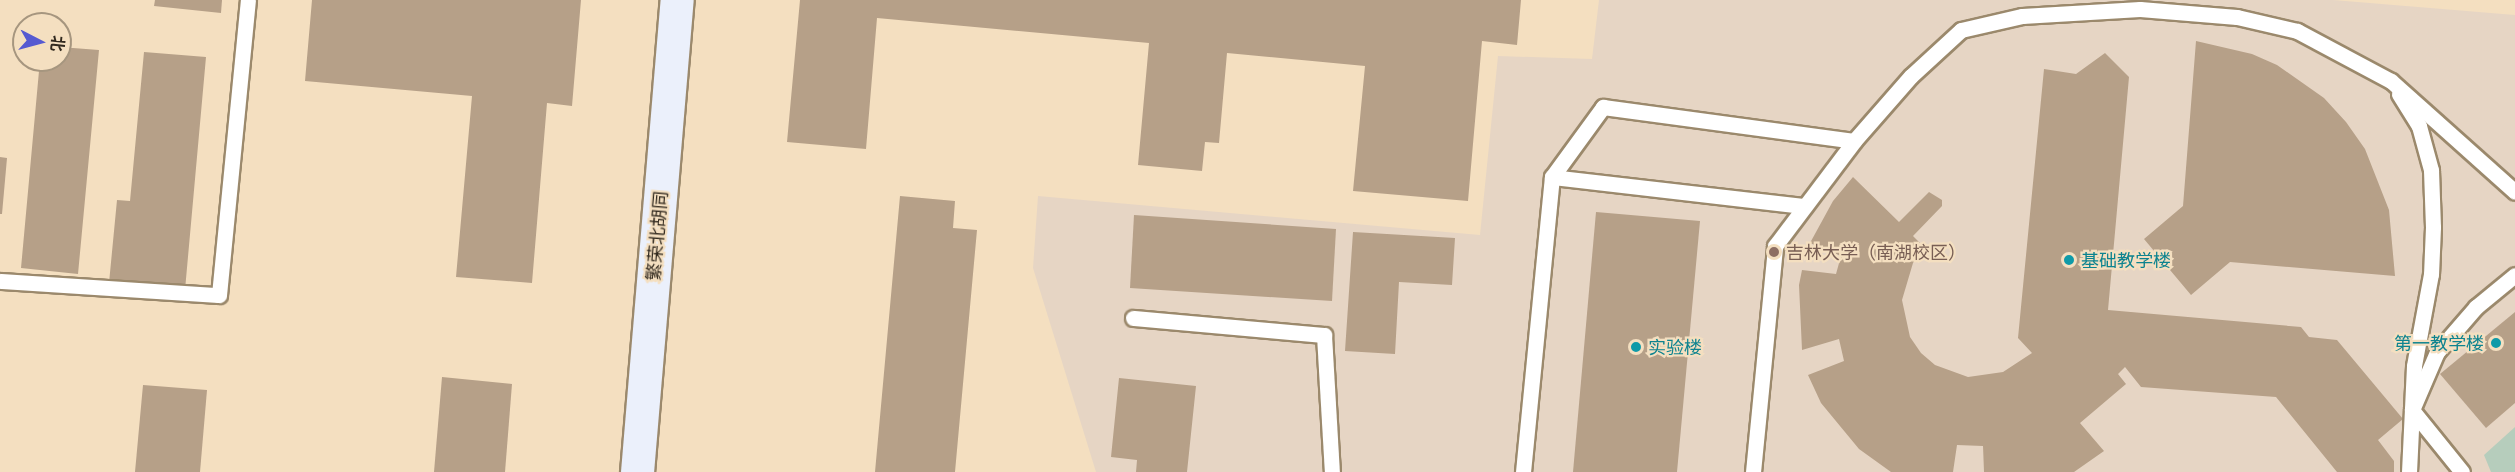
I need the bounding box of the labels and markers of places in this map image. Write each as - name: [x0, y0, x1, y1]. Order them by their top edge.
- place label: 吉林大学（南湖校区）: [1786, 241, 1966, 263]
- marker: 吉林大学（南湖校区）: [1767, 245, 1781, 259]
- place label: 基础教学楼: [2081, 249, 2171, 271]
- marker: 基础教学楼: [2062, 253, 2076, 267]
- place label: 第一教学楼: [2394, 332, 2484, 354]
- place label: 实验楼: [1648, 336, 1702, 358]
- marker: 第一教学楼: [2489, 336, 2503, 350]
- marker: 实验楼: [1629, 340, 1643, 354]

